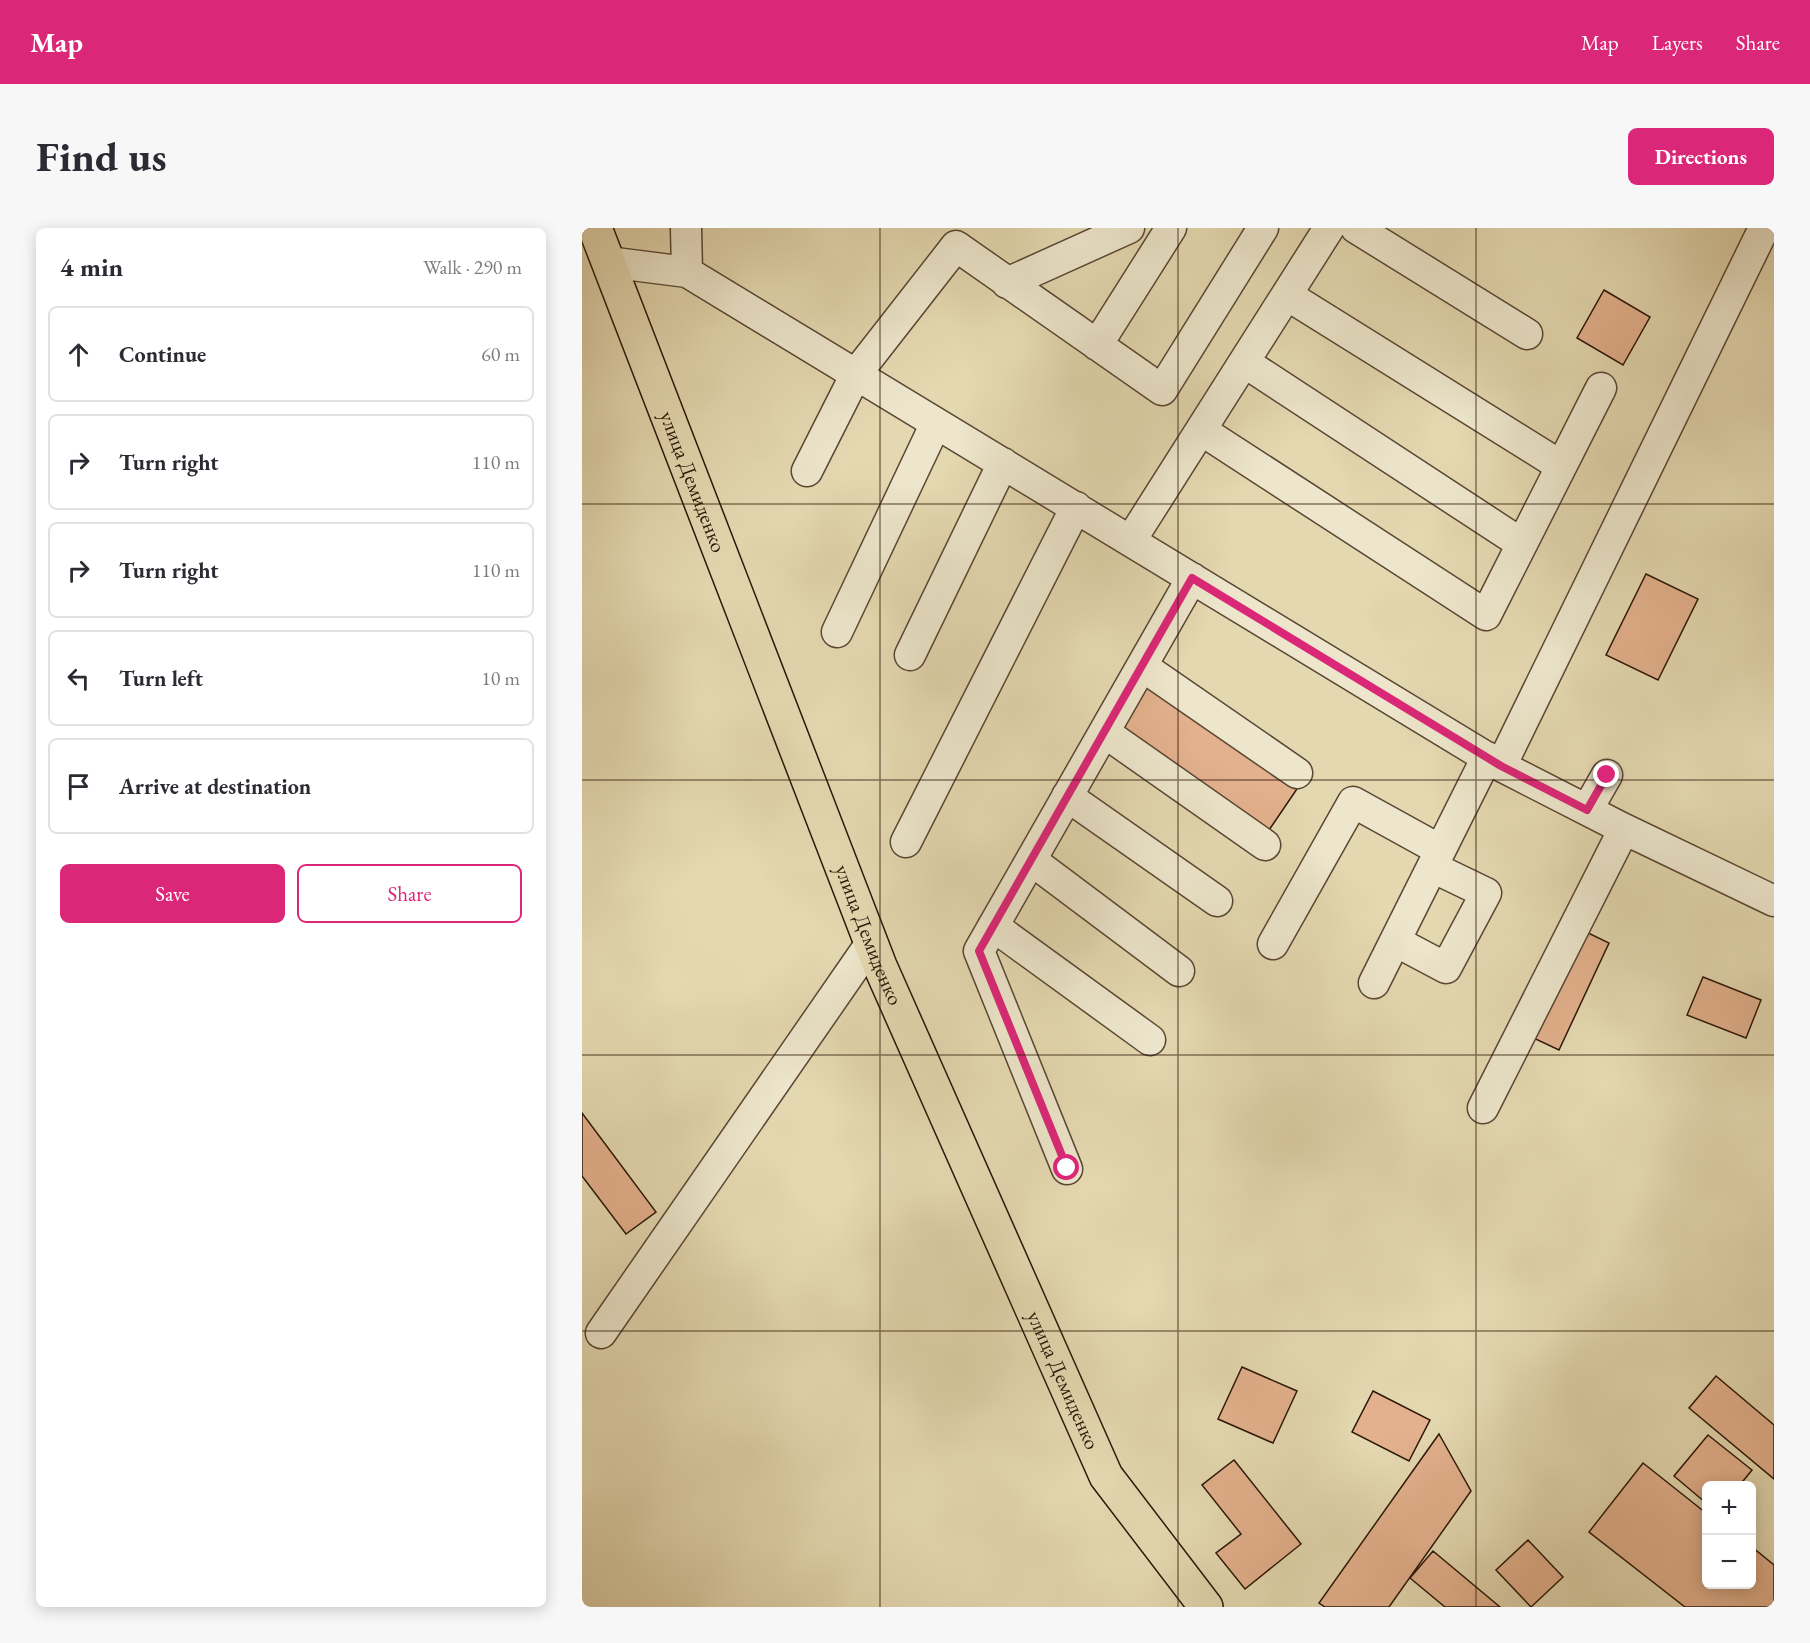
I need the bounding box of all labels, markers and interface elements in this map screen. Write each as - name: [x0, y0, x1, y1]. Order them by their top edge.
- text: Map: [30, 24, 83, 60]
- text: Map: [1581, 29, 1619, 56]
- text: Layers: [1652, 29, 1703, 56]
- text: Share: [1736, 29, 1780, 56]
- button: Directions: [1628, 128, 1774, 185]
- text: Find us: [36, 129, 167, 184]
- text: 4 min: [60, 250, 123, 284]
- text: Walk · 290 m: [423, 254, 522, 280]
- icon: ahead: [62, 338, 95, 371]
- text: Continue: [119, 340, 206, 369]
- text: 60 m: [481, 341, 520, 367]
- street label: улица Демиденко: [654, 407, 733, 556]
- icon: right: [62, 446, 95, 479]
- text: Turn right: [119, 448, 218, 477]
- text: 110 m: [472, 449, 520, 475]
- icon: right: [62, 554, 95, 587]
- text: Turn right: [119, 556, 218, 585]
- text: 110 m: [472, 557, 520, 583]
- icon: left: [62, 662, 95, 695]
- text: Turn left: [119, 664, 203, 693]
- text: 10 m: [481, 665, 520, 691]
- route end: [1593, 761, 1619, 787]
- icon: arrive: [62, 770, 95, 803]
- text: Arrive at destination: [119, 772, 311, 801]
- street label: улица Демиденко: [829, 860, 910, 1009]
- button: Save: [60, 864, 285, 923]
- button: Share: [297, 864, 522, 923]
- route start: [1053, 1154, 1079, 1180]
- street label: улица Демиденко: [1021, 1306, 1107, 1454]
- map controls: [1702, 1481, 1756, 1589]
- button: +: [1702, 1481, 1756, 1535]
- button: −: [1702, 1535, 1756, 1589]

